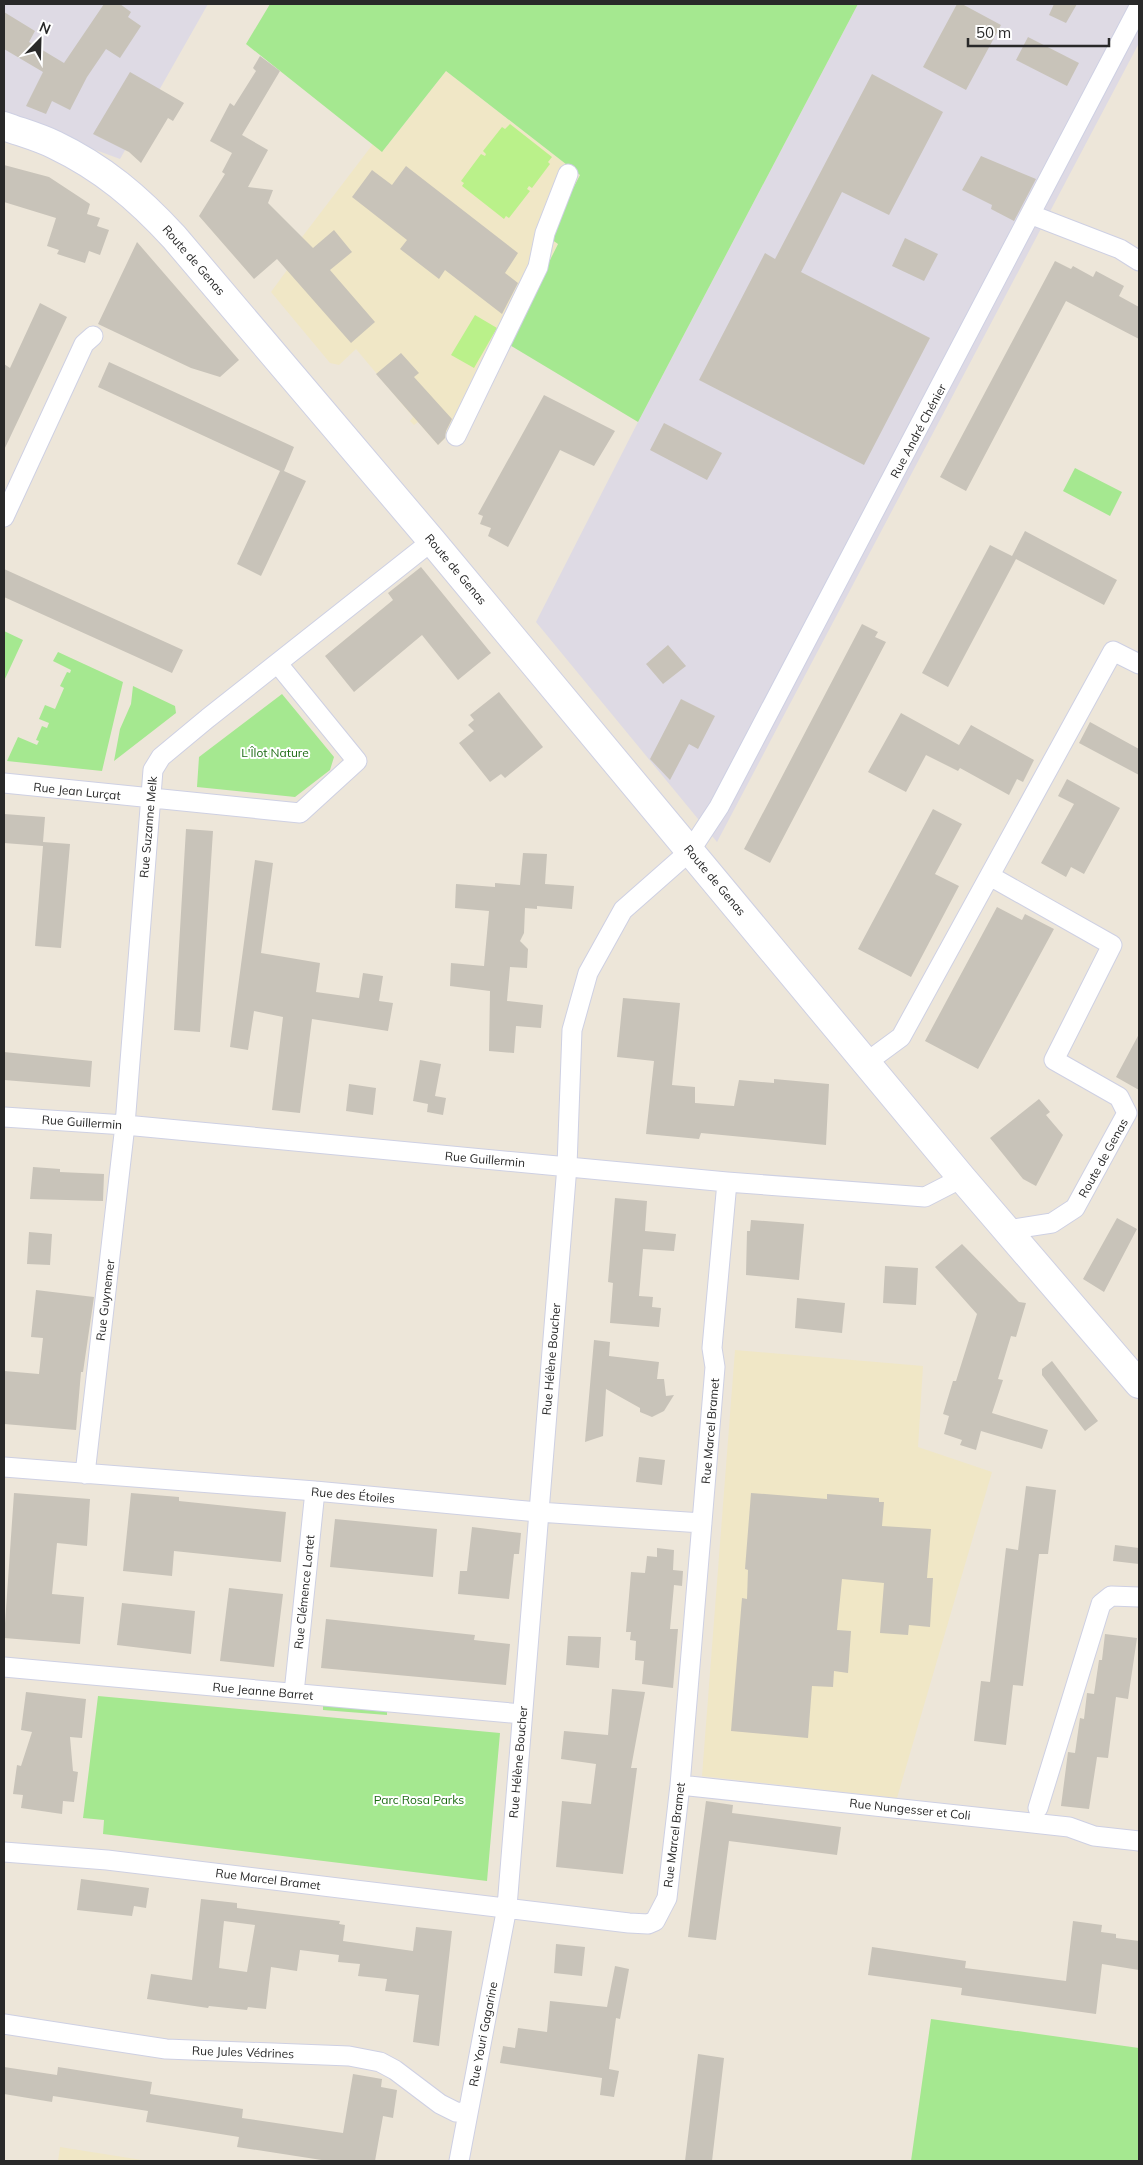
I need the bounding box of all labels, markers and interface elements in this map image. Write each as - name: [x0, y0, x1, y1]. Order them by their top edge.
- north arrow: [15, 15, 65, 65]
- scale bar: [968, 15, 1109, 47]
- text: N: [37, 18, 53, 38]
- text: 50 m: [976, 23, 1011, 42]
- street label: Route de Genas: [159, 222, 229, 298]
- street label: Rue André Chénier: [887, 381, 949, 481]
- street label: Route de Genas: [422, 530, 490, 608]
- park label: L'Îlot Nature: [241, 745, 309, 760]
- street label: Rue Suzanne Melk: [136, 775, 160, 879]
- street label: Rue Jean Lurçat: [33, 779, 121, 803]
- street label: Route de Genas: [681, 841, 749, 919]
- street label: Rue Guillermin: [41, 1112, 123, 1132]
- street label: Route de Genas: [1075, 1116, 1131, 1200]
- street label: Rue Guillermin: [444, 1148, 526, 1170]
- street label: Rue Guynemer: [93, 1258, 118, 1342]
- street label: Rue Hélène Boucher: [539, 1302, 563, 1416]
- street label: Rue Marcel Bramet: [698, 1378, 722, 1484]
- street label: Rue des Étoiles: [311, 1484, 395, 1506]
- street label: Rue Clémence Lortet: [291, 1534, 317, 1650]
- street label: Rue Jeanne Barret: [212, 1679, 314, 1703]
- street label: Rue Hélène Boucher: [506, 1705, 530, 1819]
- street label: Rue Marcel Bramet: [660, 1782, 688, 1888]
- park label: Parc Rosa Parks: [374, 1792, 464, 1807]
- street label: Rue Nungesser et Coli: [849, 1795, 971, 1823]
- street label: Rue Marcel Bramet: [215, 1865, 321, 1893]
- street label: Rue Youri Gagarine: [465, 1980, 501, 2088]
- street label: Rue Jules Védrines: [192, 2043, 294, 2061]

